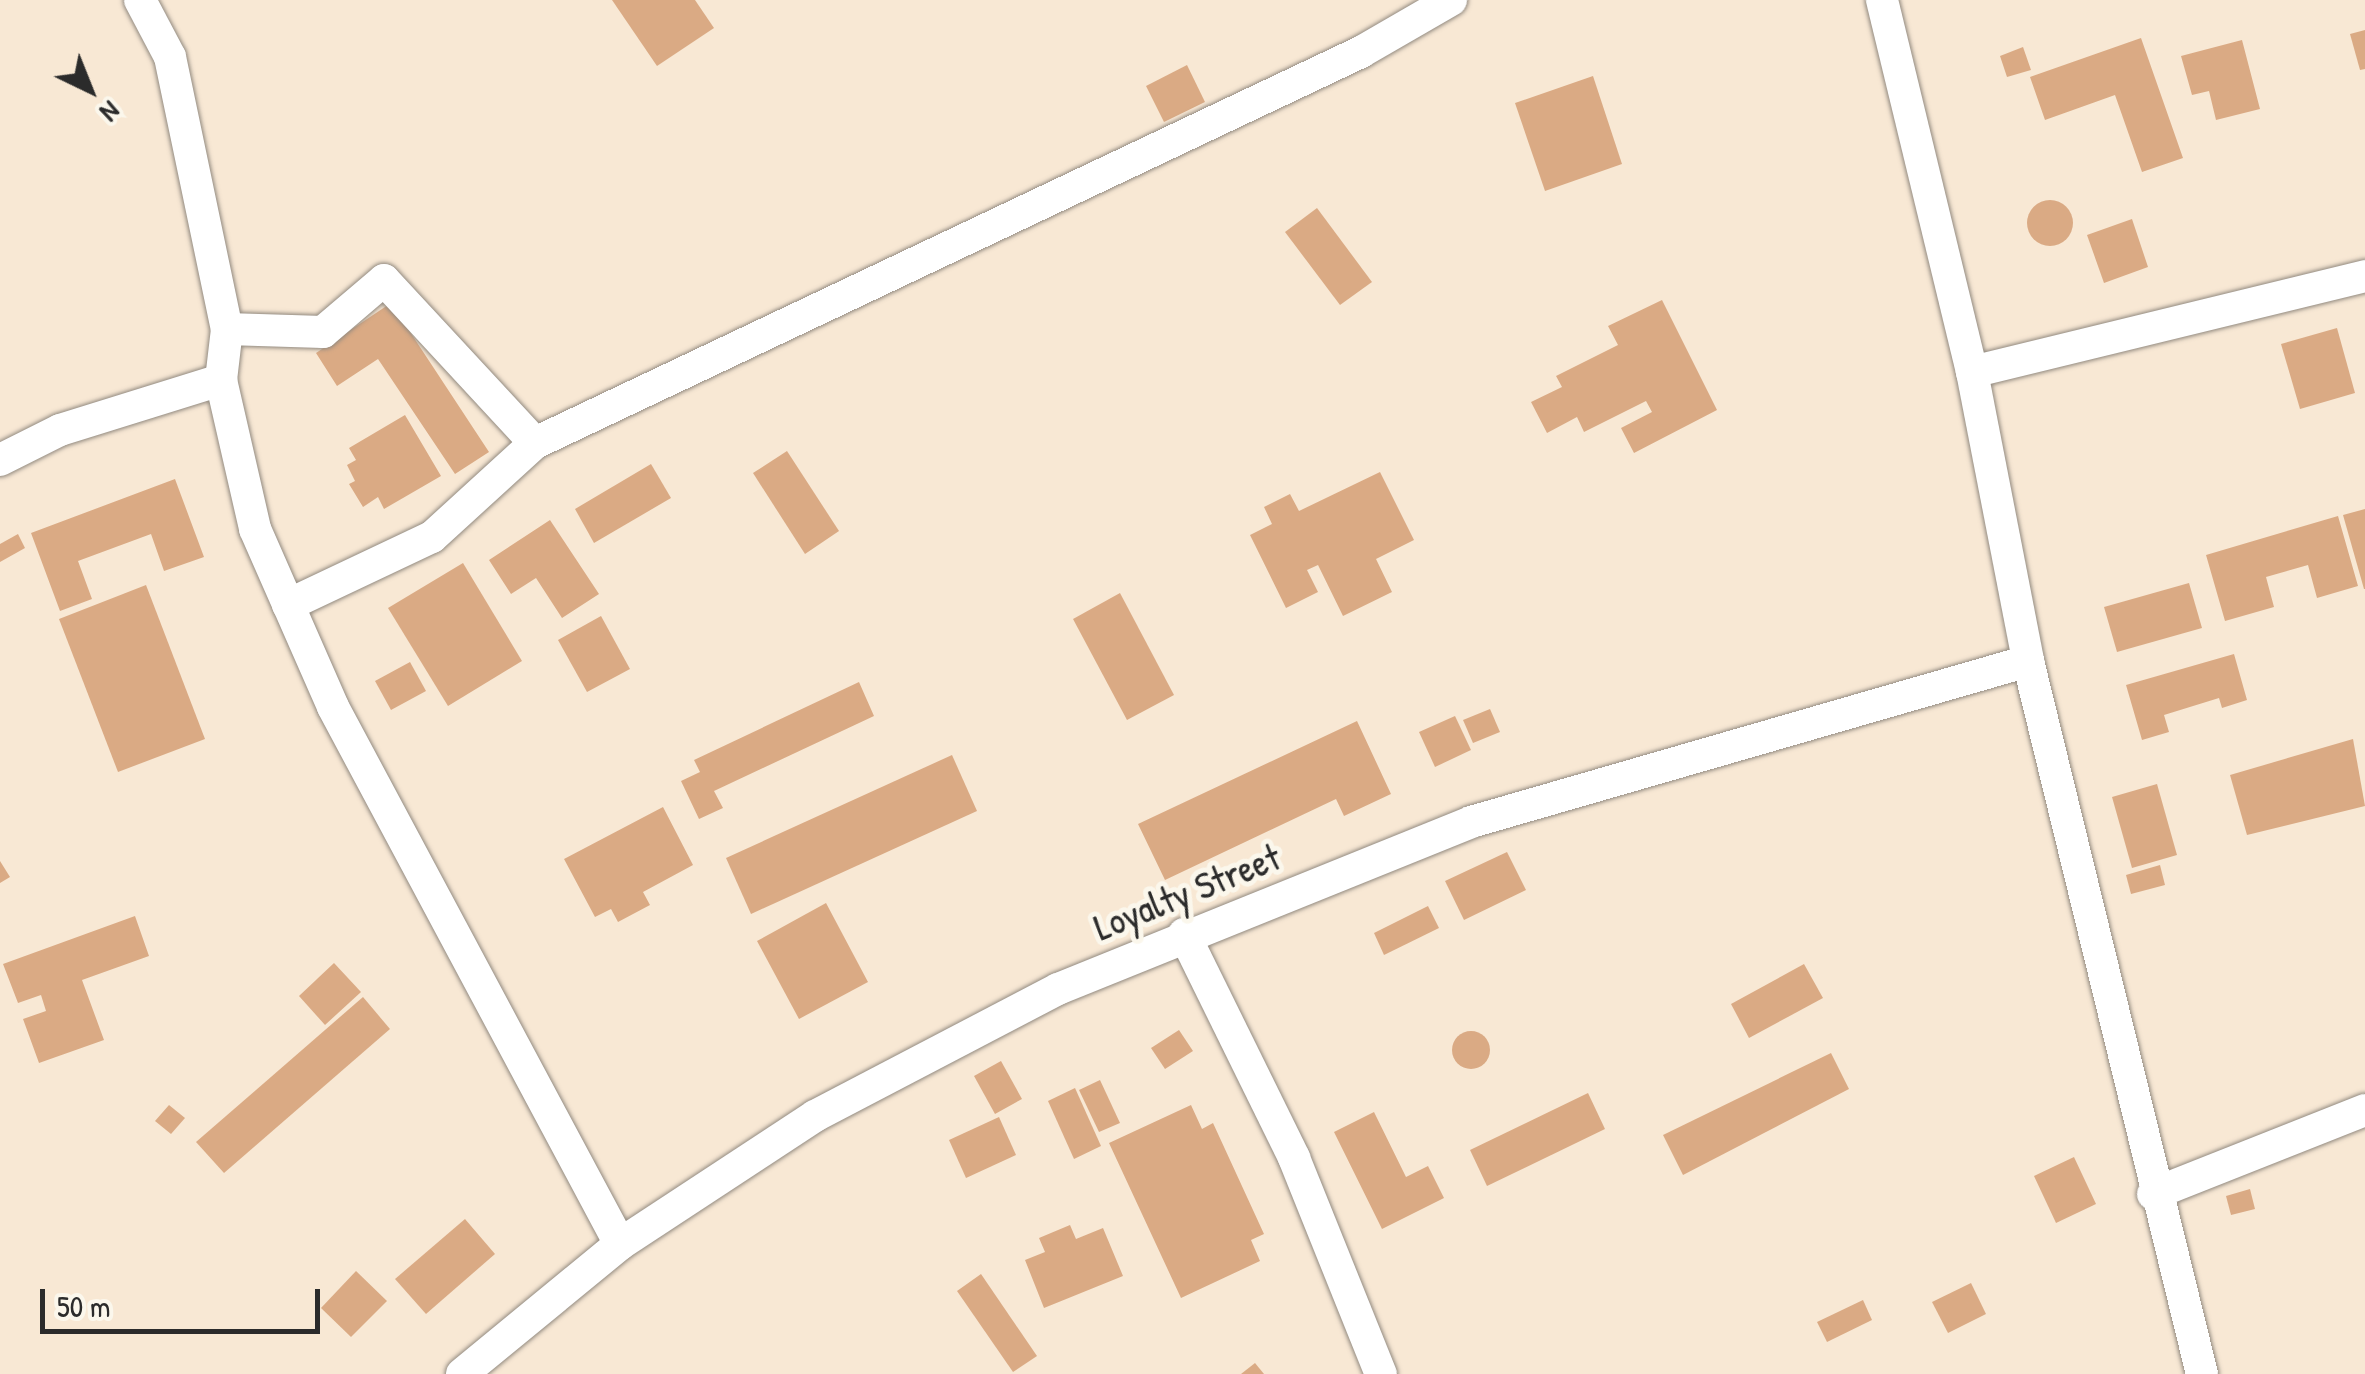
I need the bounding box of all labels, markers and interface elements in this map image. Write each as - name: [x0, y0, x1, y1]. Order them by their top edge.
- north arrow: [40, 40, 140, 140]
- text: N: [92, 93, 129, 131]
- street label: Loyalty Street: [1087, 834, 1287, 950]
- scale bar: [45, 1269, 325, 1331]
- text: 50 m: [57, 1286, 110, 1326]

